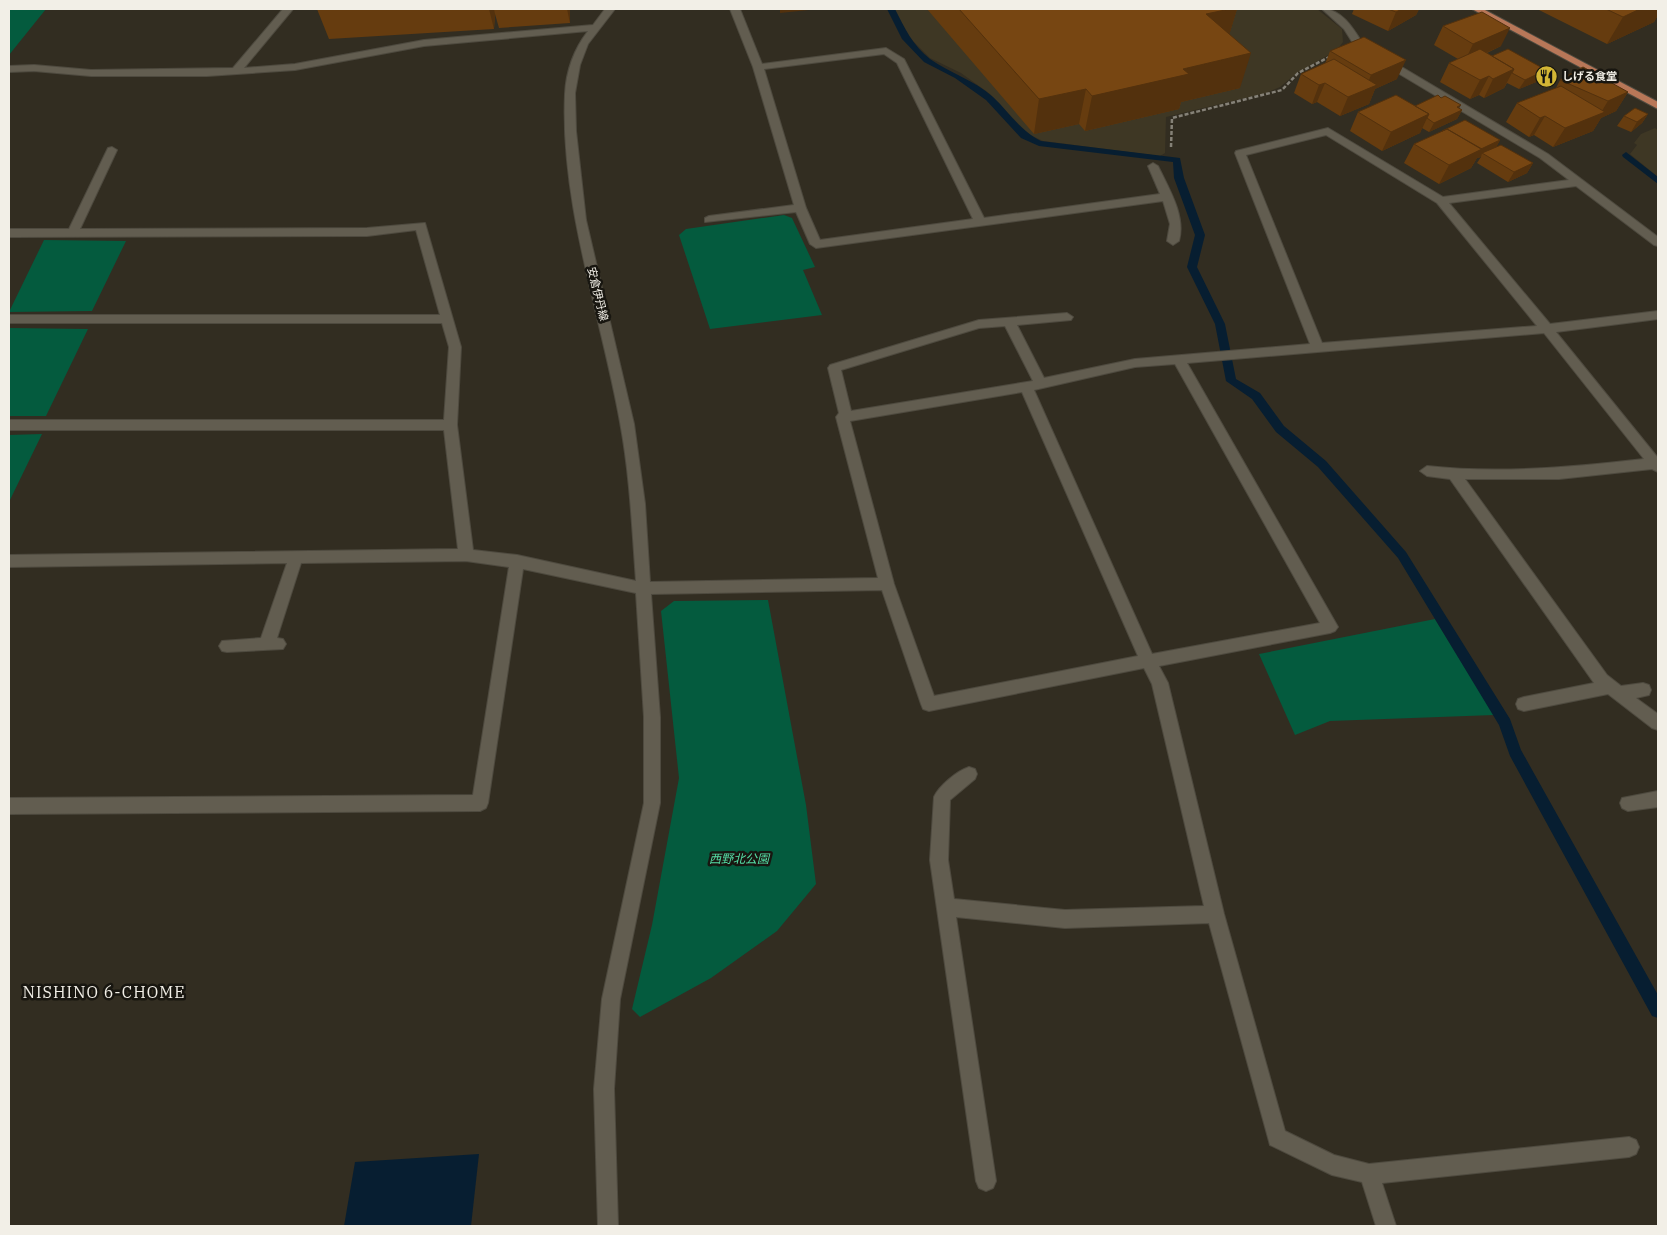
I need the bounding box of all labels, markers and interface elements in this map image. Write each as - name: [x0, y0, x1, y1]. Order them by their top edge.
- restaurant icon: しげる食堂: [1534, 64, 1558, 88]
- place label: しげる食堂: [1562, 69, 1617, 83]
- street label: 安倉伊丹線: [585, 266, 611, 322]
- park label: 西野北公園: [709, 851, 771, 866]
- district label: NISHINO 6-CHOME: [23, 982, 185, 1002]

